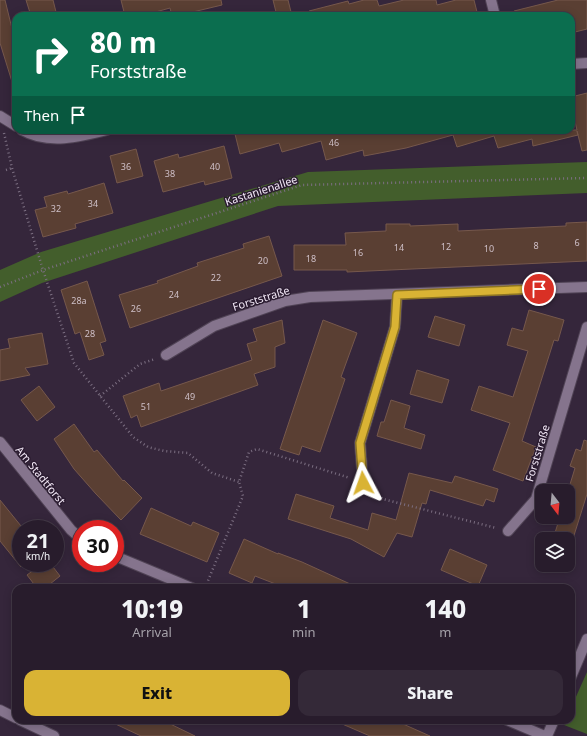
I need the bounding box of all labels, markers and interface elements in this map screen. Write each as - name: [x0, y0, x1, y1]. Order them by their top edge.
- text: 80 m: [90, 23, 157, 61]
- icon: right: [24, 28, 76, 80]
- text: Forststraße: [90, 59, 187, 83]
- icon: arrive: [67, 104, 89, 126]
- text: Then: [24, 105, 59, 125]
- house number: 46: [329, 136, 339, 149]
- house number: 36: [121, 160, 131, 173]
- house number: 40: [210, 160, 220, 173]
- house number: 38: [165, 167, 175, 180]
- street label: Kastanienallee: [223, 171, 299, 209]
- house number: 34: [88, 197, 98, 210]
- house number: 32: [51, 202, 61, 215]
- house number: 6: [574, 236, 580, 249]
- house number: 8: [533, 239, 539, 252]
- house number: 12: [441, 240, 451, 253]
- house number: 14: [394, 241, 404, 254]
- house number: 10: [484, 242, 494, 255]
- house number: 16: [353, 246, 363, 259]
- house number: 18: [306, 252, 316, 265]
- house number: 20: [258, 254, 268, 267]
- house number: 22: [211, 271, 221, 284]
- pin: [522, 272, 556, 306]
- icon: arrive: [528, 278, 550, 300]
- street label: Forststraße: [231, 282, 291, 314]
- house number: 24: [169, 288, 179, 301]
- house number: 28a: [71, 294, 87, 307]
- house number: 26: [131, 302, 141, 315]
- house number: 28: [85, 327, 95, 340]
- house number: 49: [185, 390, 195, 403]
- house number: 51: [141, 400, 151, 413]
- street label: Forststraße: [521, 423, 553, 483]
- street label: Am Stadtforst: [13, 443, 69, 507]
- position arrow: [342, 462, 384, 504]
- north arrow: [535, 484, 575, 524]
- map controls: [535, 484, 575, 572]
- speed limit sign: 30: [72, 520, 124, 572]
- text: 21: [27, 527, 49, 554]
- button: layers: [535, 532, 575, 572]
- text: km/h: [26, 549, 50, 563]
- text: 10:19: [121, 592, 183, 625]
- text: 1: [297, 592, 311, 625]
- text: 140: [425, 592, 466, 625]
- text: Arrival: [132, 623, 172, 641]
- text: min: [292, 623, 316, 641]
- text: m: [439, 623, 451, 641]
- button: Exit: [24, 670, 290, 716]
- button: Share: [298, 670, 563, 716]

